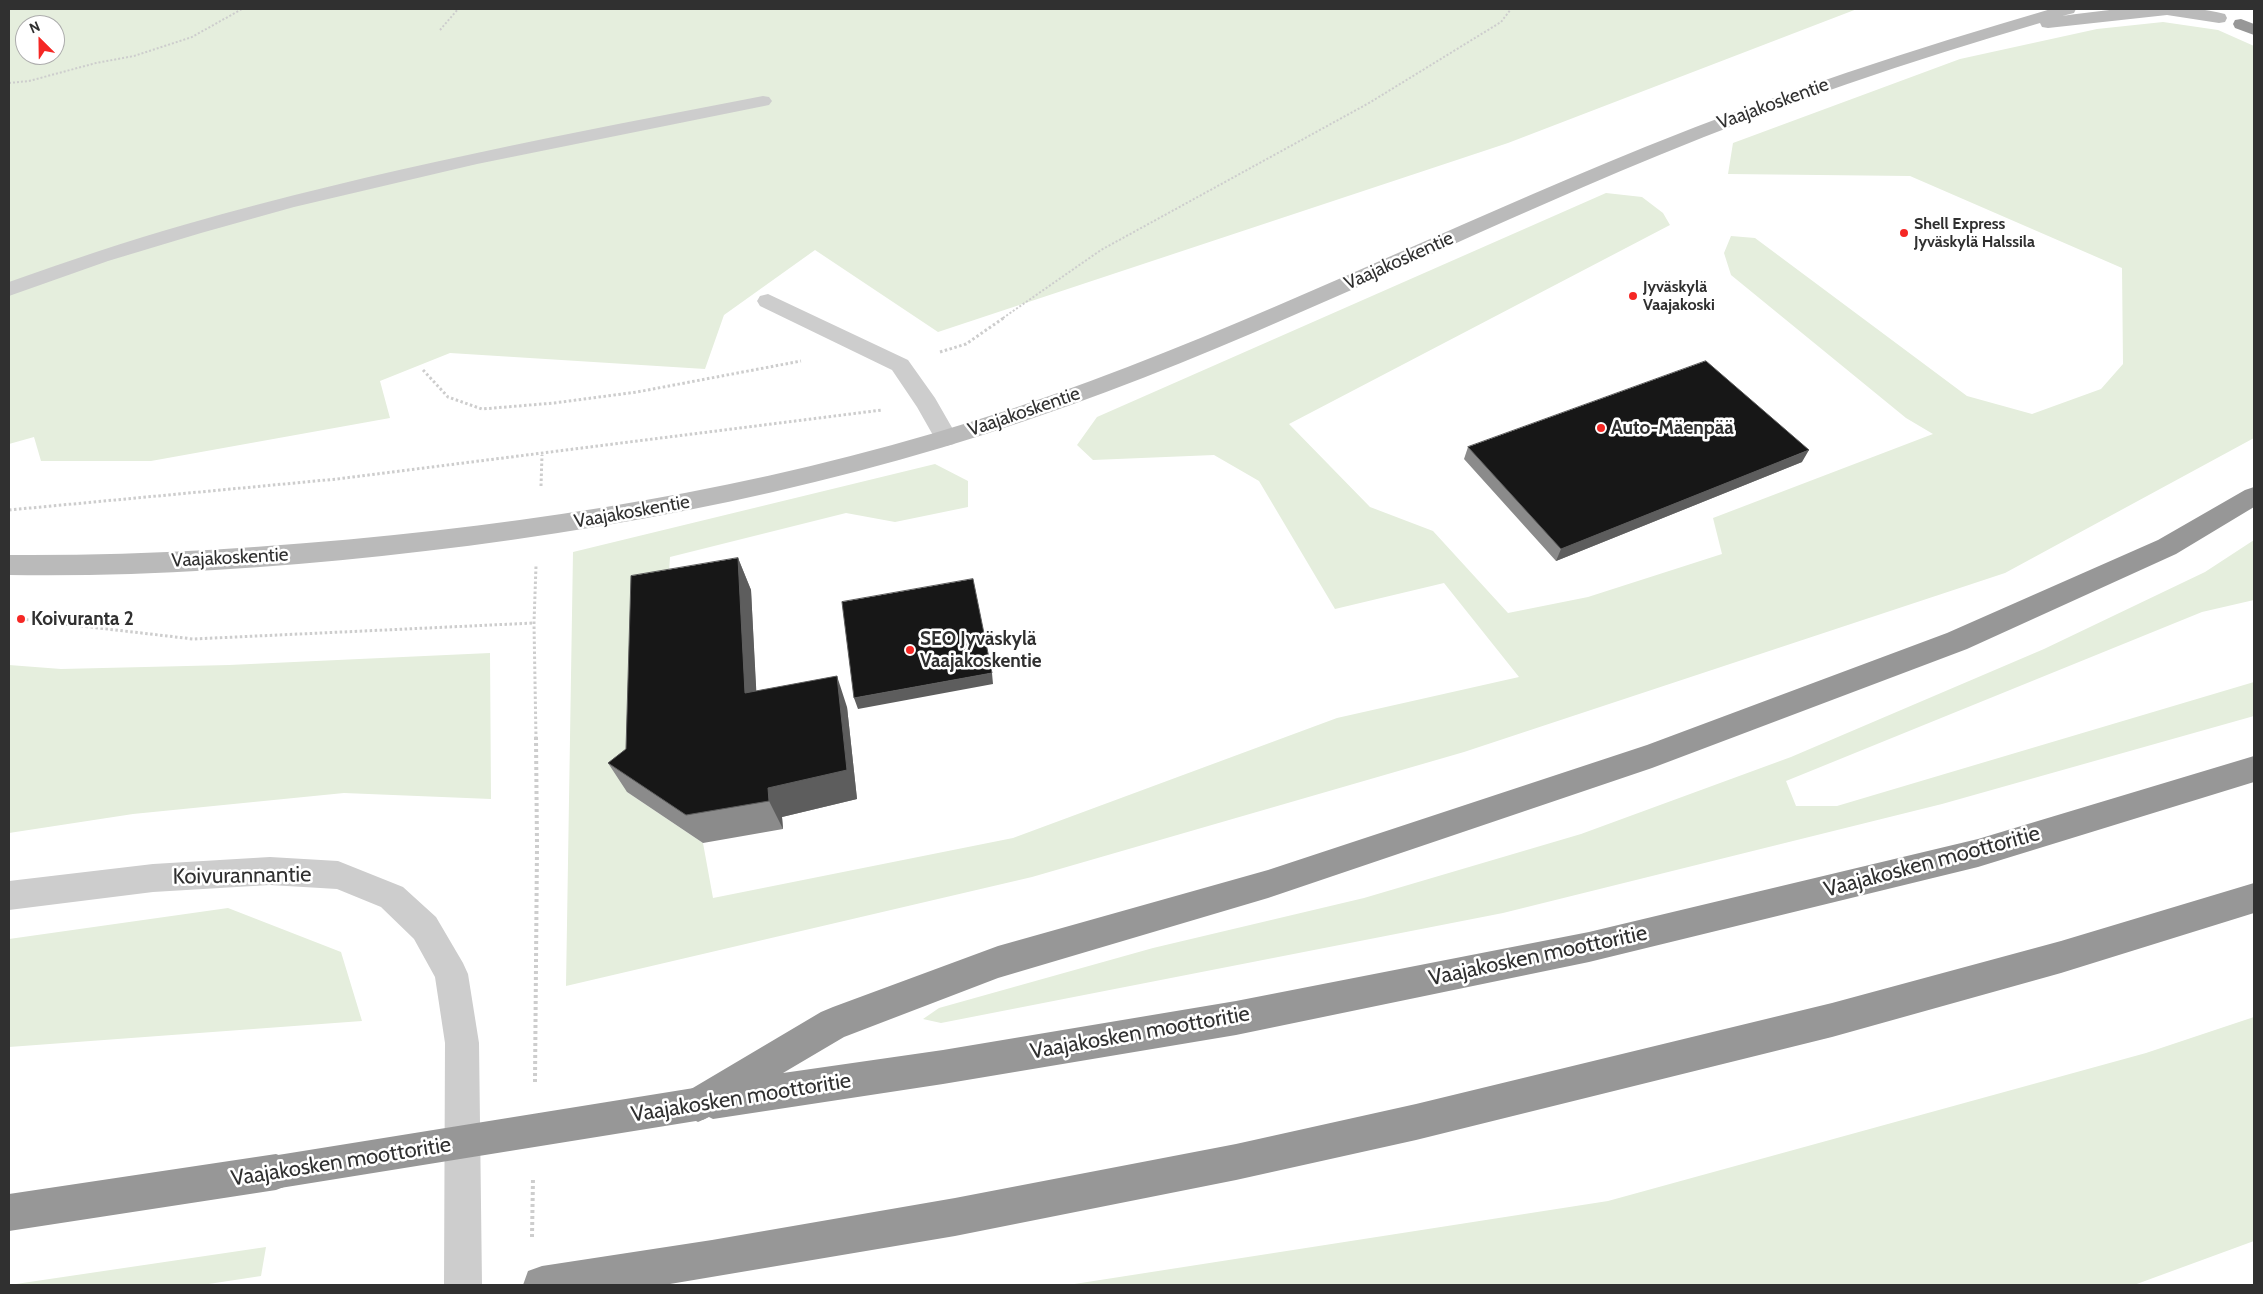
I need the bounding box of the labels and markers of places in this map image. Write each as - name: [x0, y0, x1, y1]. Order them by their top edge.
- place label: Shell Express Jyväskylä Halssila: [1914, 214, 2035, 252]
- marker: Shell Express Jyväskylä Halssila: [1898, 227, 1910, 239]
- place label: Jyväskylä Vaajakoski: [1643, 277, 1715, 315]
- marker: Jyväskylä Vaajakoski: [1627, 290, 1639, 302]
- place label: Auto-Mäenpää: [1611, 417, 1734, 439]
- marker: Auto-Mäenpää: [1595, 422, 1607, 434]
- place label: Koivuranta 2: [31, 608, 134, 630]
- marker: Koivuranta 2: [15, 613, 27, 625]
- place label: SEO Jyväskylä Vaajakoskentie: [920, 628, 1041, 672]
- marker: SEO Jyväskylä Vaajakoskentie: [904, 644, 916, 656]

